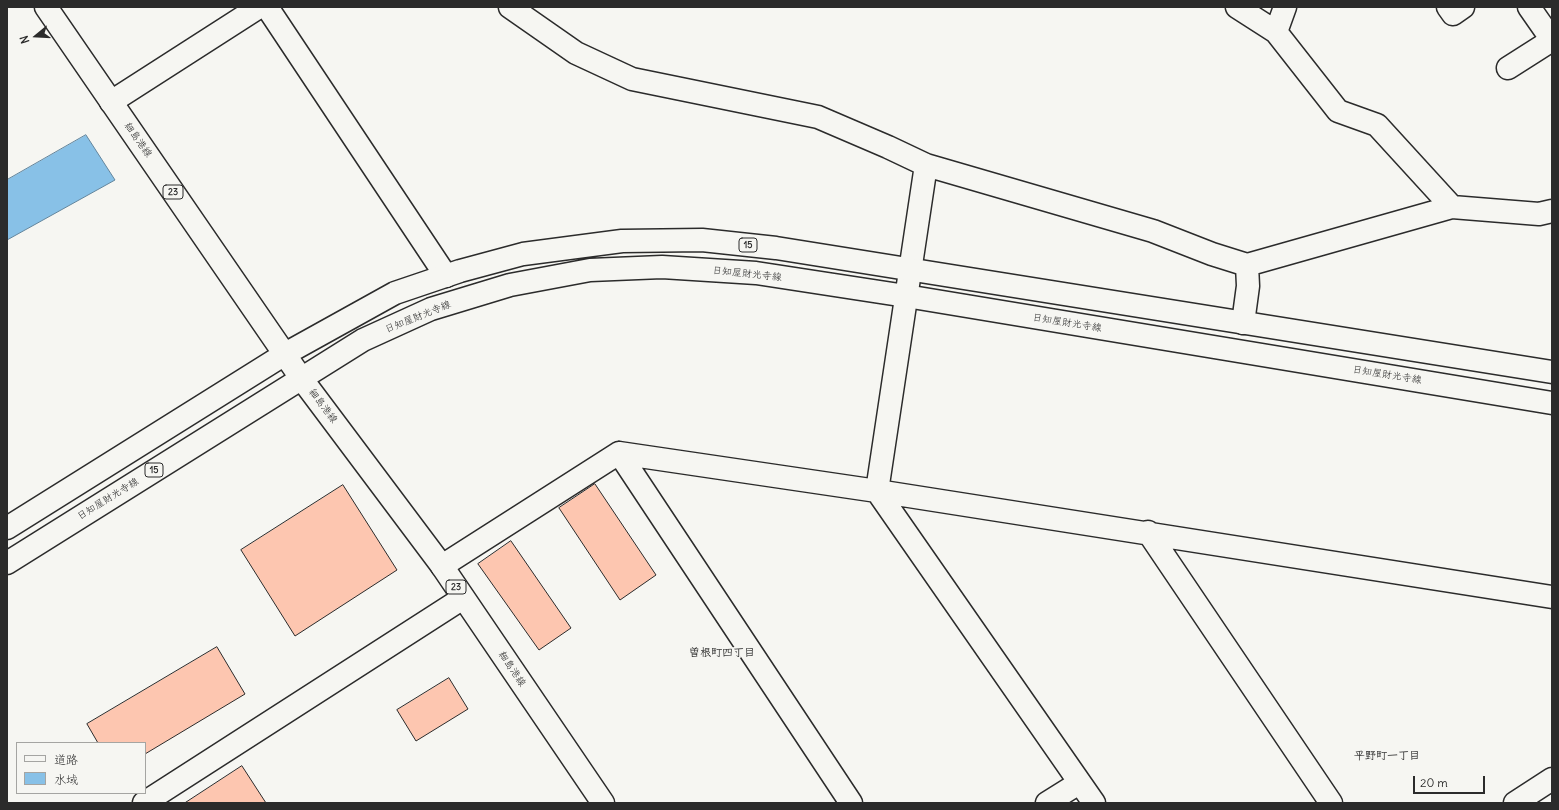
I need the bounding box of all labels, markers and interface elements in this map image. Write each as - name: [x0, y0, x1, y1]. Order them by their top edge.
- north arrow: [16, 16, 56, 56]
- text: N: [17, 34, 32, 45]
- street label: 細島港線: [122, 120, 154, 160]
- road number: 23: [163, 185, 183, 199]
- road number: 15: [739, 238, 757, 252]
- street label: 日知屋財光寺線: [712, 264, 782, 284]
- street label: 日知屋財光寺線: [383, 298, 453, 336]
- street label: 日知屋財光寺線: [1031, 312, 1103, 334]
- street label: 日知屋財光寺線: [1351, 364, 1423, 386]
- street label: 細島港線: [306, 386, 340, 426]
- road number: 15: [145, 463, 163, 477]
- street label: 日知屋財光寺線: [75, 475, 141, 523]
- road number: 23: [446, 580, 466, 594]
- district label: 曽根町四丁目: [689, 646, 755, 660]
- street label: 細島港線: [496, 649, 528, 689]
- legend: [16, 742, 146, 794]
- district label: 平野町一丁目: [1354, 749, 1420, 763]
- text: 道路: [54, 752, 78, 767]
- scale bar: [1415, 768, 1487, 794]
- text: 水域: [54, 772, 78, 787]
- text: 20 m: [1420, 775, 1448, 790]

